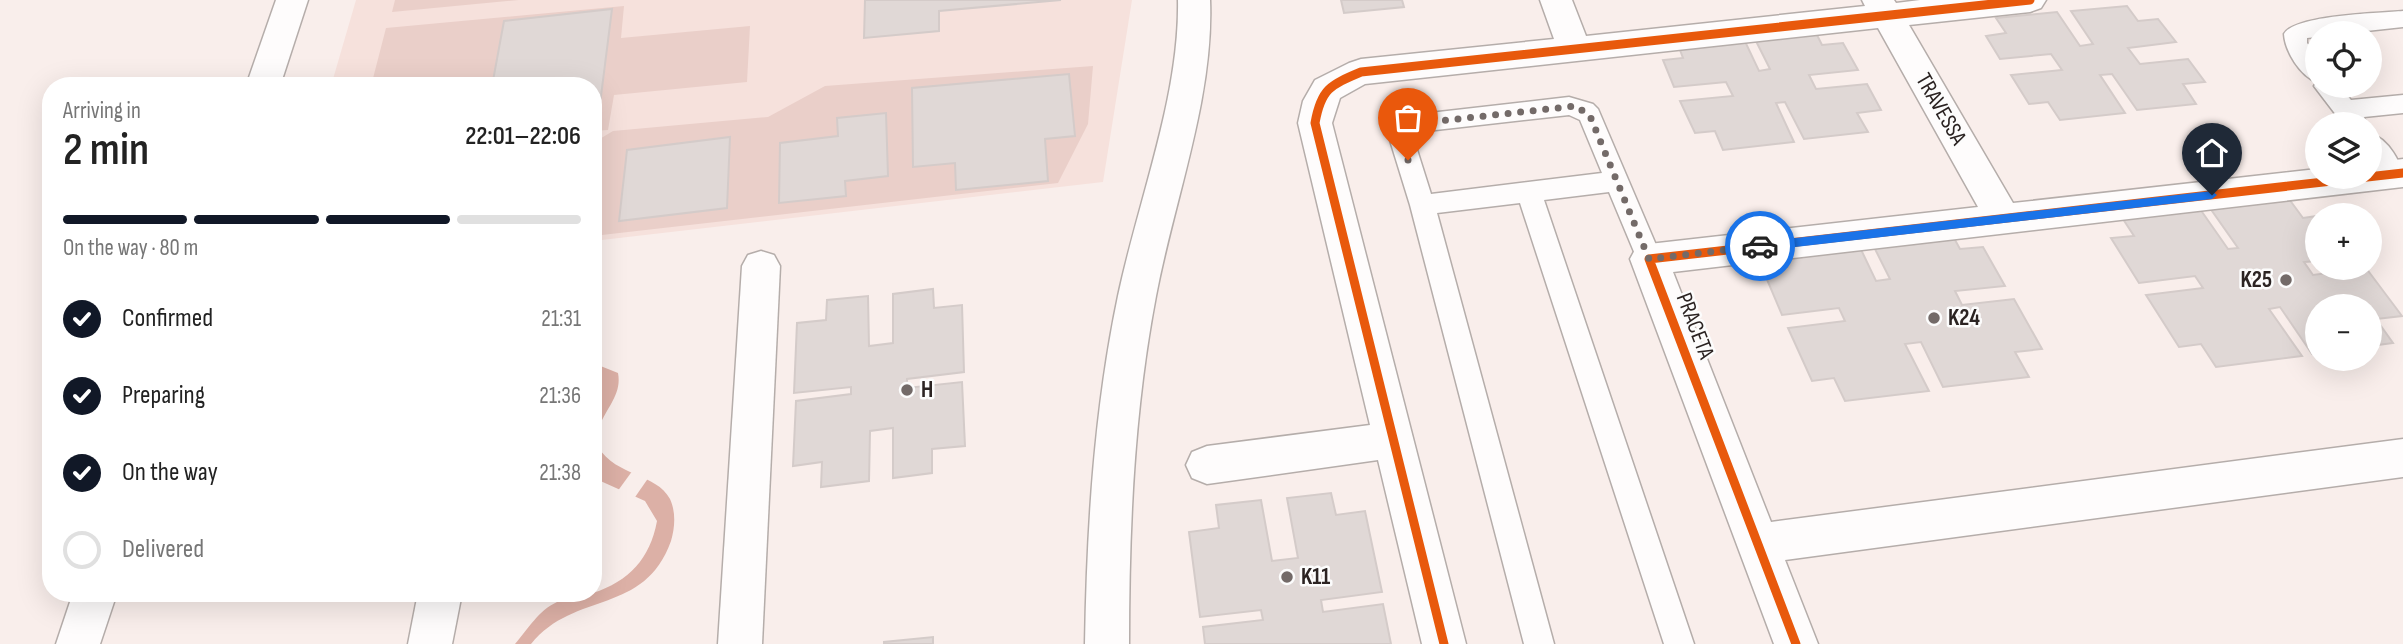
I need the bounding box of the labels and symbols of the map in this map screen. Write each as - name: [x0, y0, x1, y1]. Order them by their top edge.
- street label: TRAVESSA: [1909, 68, 1973, 150]
- pin: [1378, 88, 1438, 160]
- pin: [2182, 123, 2242, 195]
- courier: [1725, 211, 1795, 281]
- place label: K25: [2240, 266, 2272, 294]
- marker: K25: [2278, 272, 2294, 288]
- street label: PRACETA: [1670, 289, 1720, 363]
- place label: K24: [1948, 304, 1980, 332]
- marker: K24: [1926, 310, 1942, 326]
- place label: H: [921, 376, 933, 404]
- marker: H: [899, 382, 915, 398]
- place label: K11: [1301, 563, 1330, 591]
- marker: K11: [1279, 569, 1295, 585]

